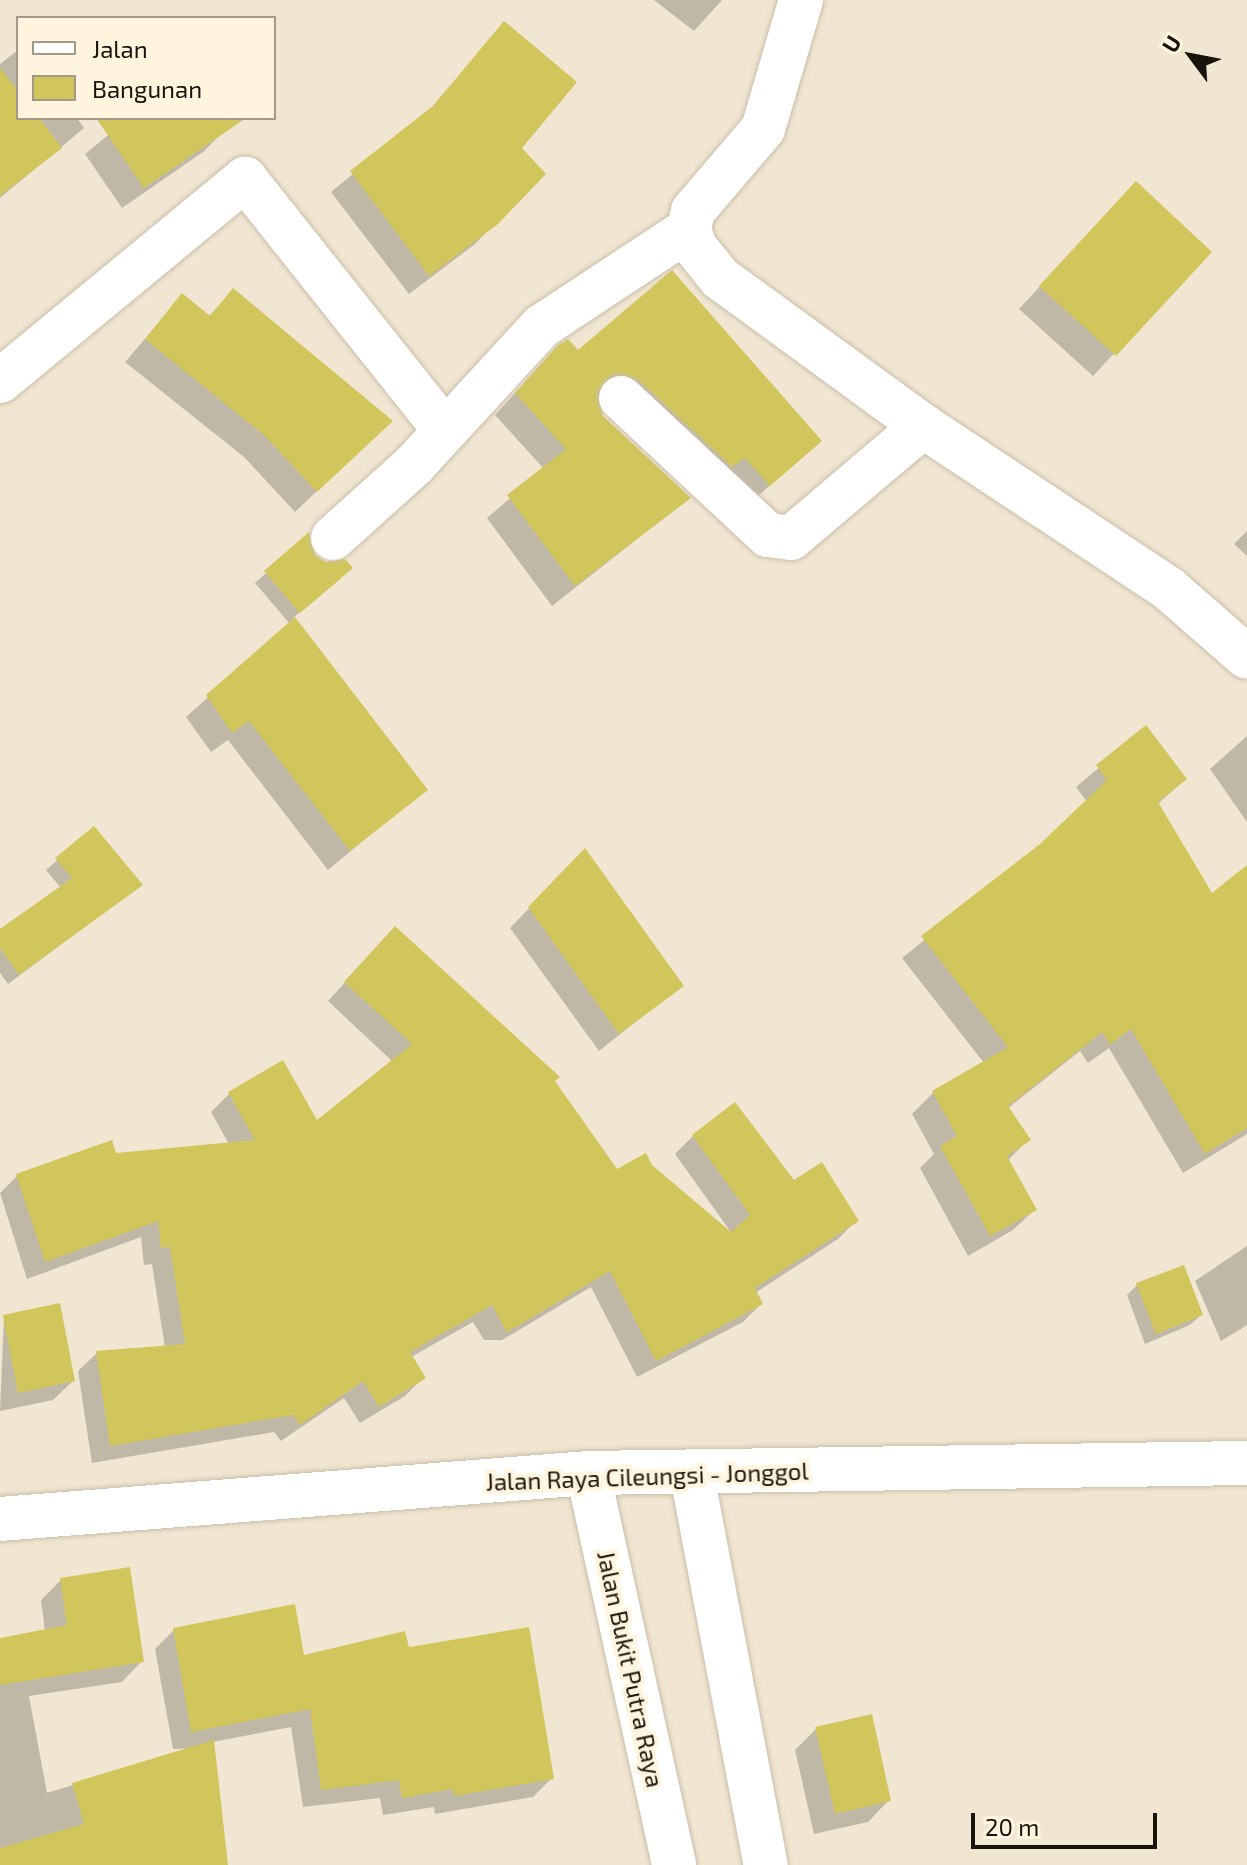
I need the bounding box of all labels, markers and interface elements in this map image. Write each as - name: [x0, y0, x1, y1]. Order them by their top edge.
- legend: [16, 16, 276, 120]
- north arrow: [1151, 16, 1231, 96]
- text: U: [1156, 30, 1186, 57]
- text: Jalan: [92, 34, 148, 63]
- text: Bangunan: [92, 74, 202, 103]
- street label: Jalan Raya Cileungsi - Jonggol: [485, 1456, 809, 1496]
- street label: Jalan Bukit Putra Raya: [592, 1548, 670, 1790]
- scale bar: [975, 1797, 1161, 1847]
- text: 20 m: [985, 1812, 1039, 1841]

